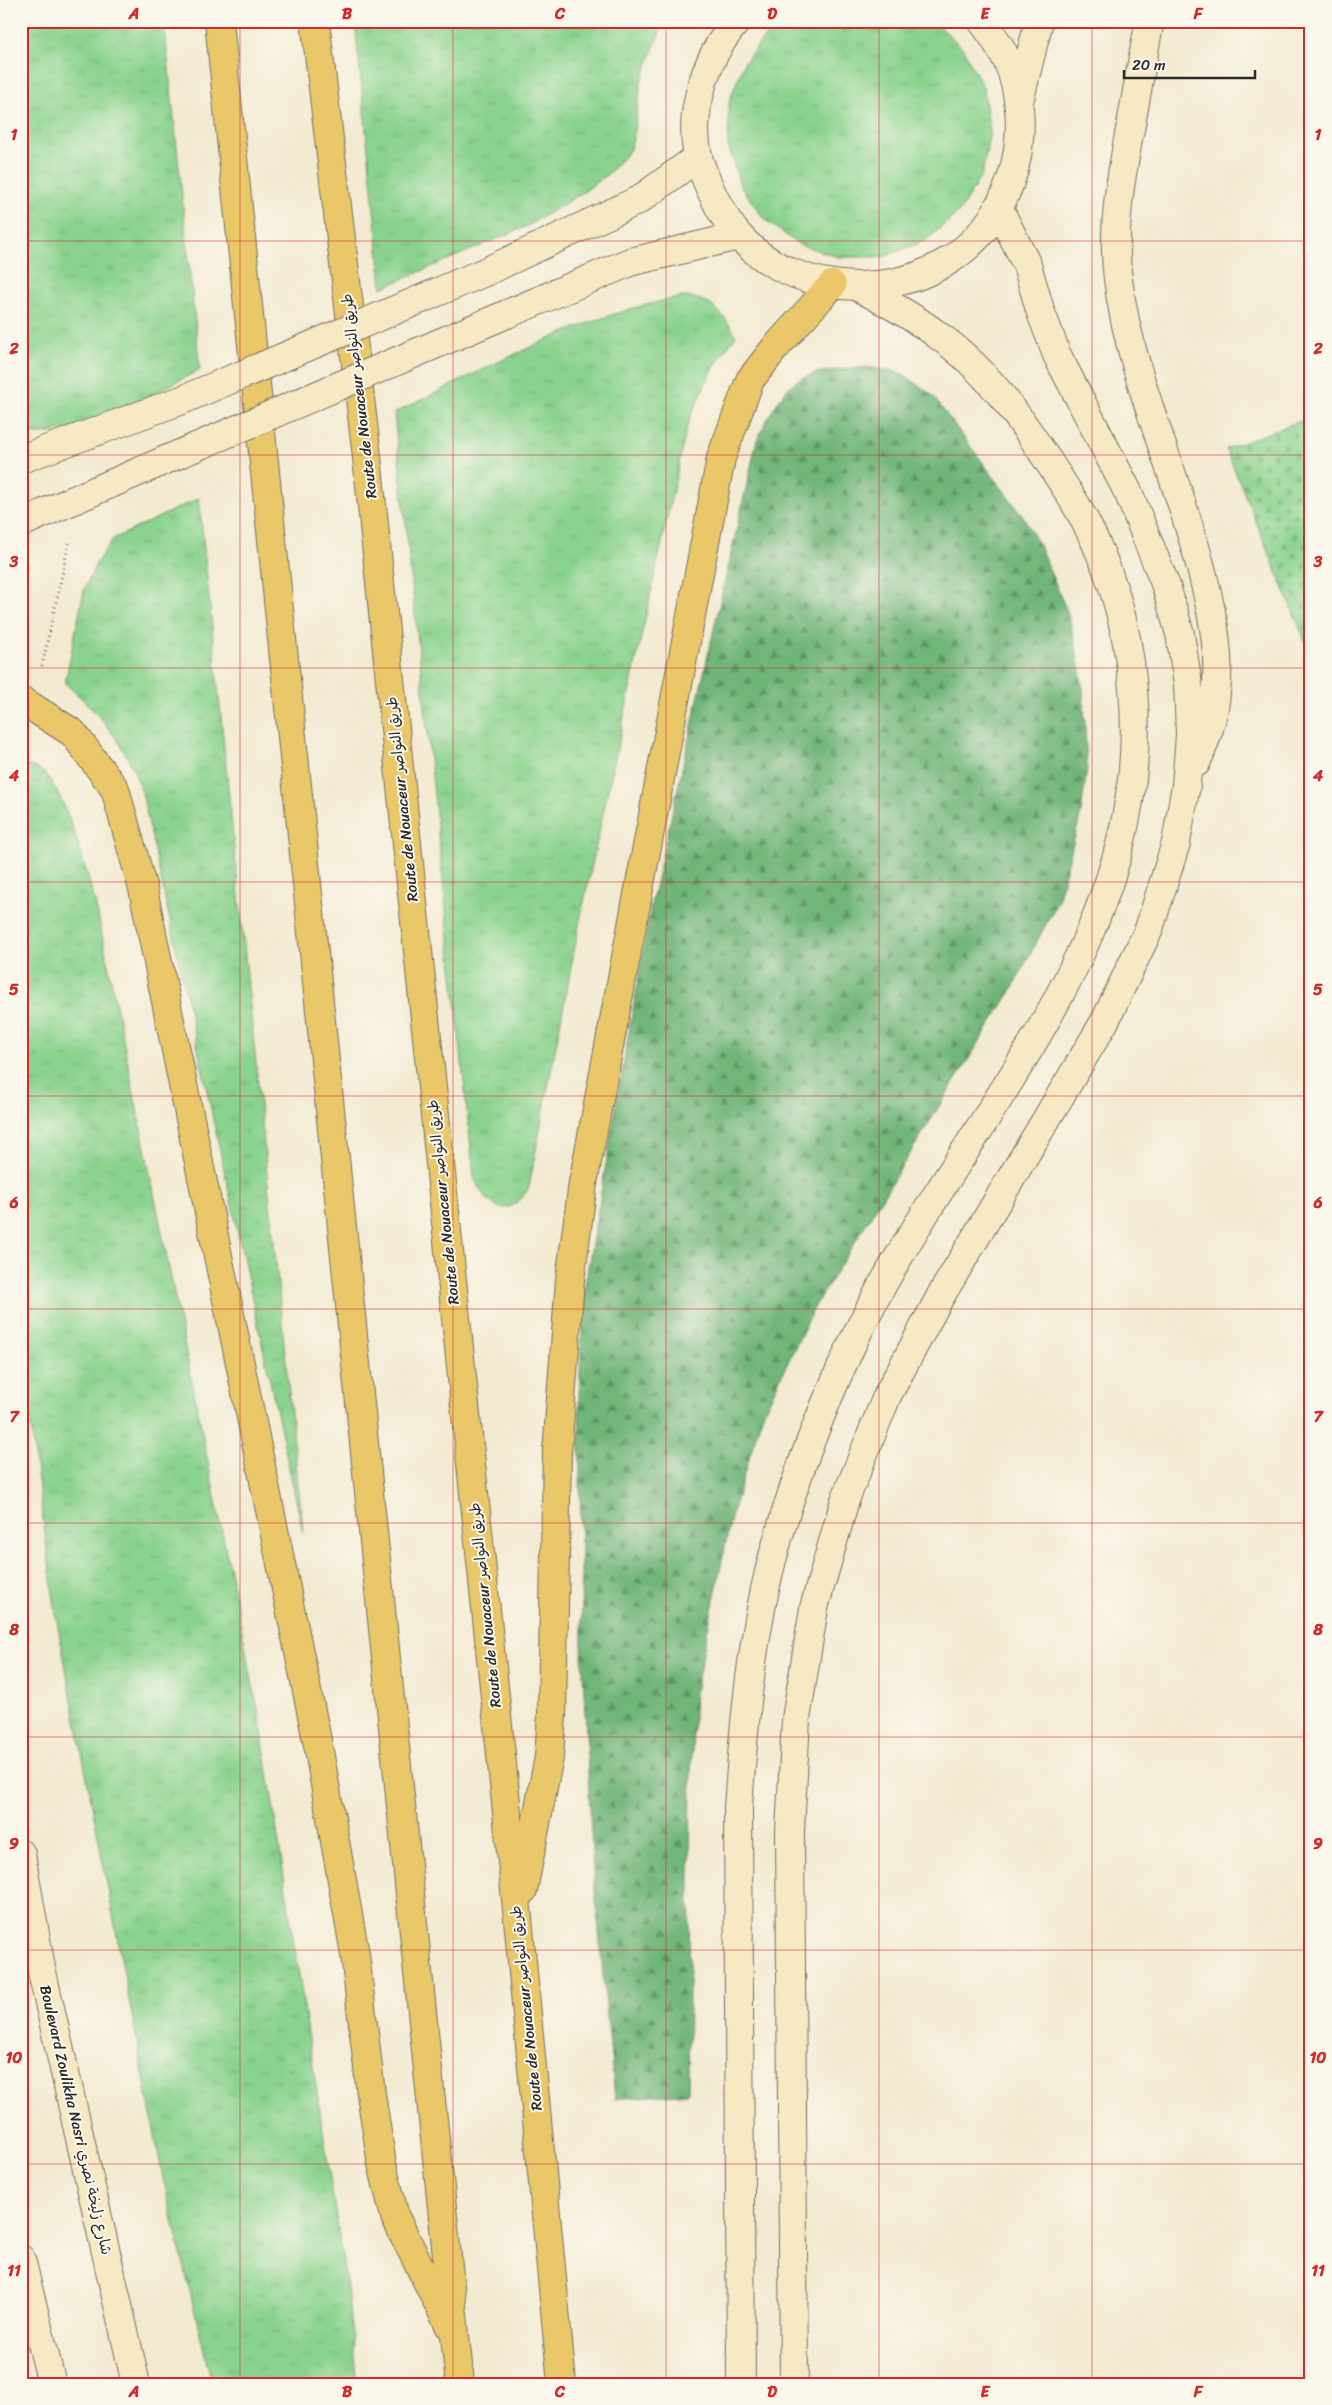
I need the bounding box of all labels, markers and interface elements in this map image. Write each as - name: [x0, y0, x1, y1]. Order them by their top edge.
- text: A: [128, 0, 139, 28]
- text: B: [342, 0, 353, 28]
- text: C: [554, 0, 566, 28]
- text: D: [767, 0, 777, 28]
- text: E: [981, 0, 991, 28]
- text: F: [1193, 0, 1204, 28]
- scale bar: [1124, 48, 1256, 80]
- text: 20 m: [1132, 52, 1166, 78]
- text: 1: [11, 120, 18, 149]
- text: 1: [1315, 120, 1322, 149]
- street label: Route de Nouaceur طريق النواصر: [334, 292, 384, 500]
- text: 2: [8, 334, 19, 363]
- text: 2: [1312, 334, 1323, 363]
- text: 3: [9, 547, 19, 576]
- text: 3: [1313, 547, 1323, 576]
- street label: Route de Nouaceur طريق النواصر: [378, 695, 426, 903]
- text: 4: [8, 761, 19, 790]
- text: 4: [1312, 761, 1323, 790]
- text: 5: [9, 975, 19, 1004]
- text: 5: [1313, 975, 1323, 1004]
- street label: Route de Nouaceur طريق النواصر: [419, 1098, 467, 1306]
- text: 6: [8, 1188, 19, 1217]
- text: 6: [1312, 1188, 1323, 1217]
- text: 7: [9, 1402, 20, 1431]
- text: 7: [1313, 1402, 1324, 1431]
- street label: Route de Nouaceur طريق النواصر: [461, 1501, 509, 1709]
- text: 8: [8, 1615, 19, 1644]
- text: 8: [1312, 1615, 1323, 1644]
- text: 9: [9, 1829, 19, 1858]
- text: 9: [1313, 1829, 1323, 1858]
- street label: Route de Nouaceur طريق النواصر: [502, 1904, 550, 2112]
- street label: Boulevard Zoulikha Nasri شارع زليخة نصري: [32, 1983, 120, 2257]
- text: 10: [6, 2043, 22, 2072]
- text: 10: [1310, 2043, 1326, 2072]
- text: 11: [7, 2256, 21, 2285]
- text: 11: [1311, 2256, 1325, 2285]
- text: A: [128, 2377, 139, 2405]
- text: B: [342, 2377, 353, 2405]
- text: C: [554, 2377, 566, 2405]
- text: D: [767, 2377, 777, 2405]
- text: E: [981, 2377, 991, 2405]
- text: F: [1193, 2377, 1204, 2405]

